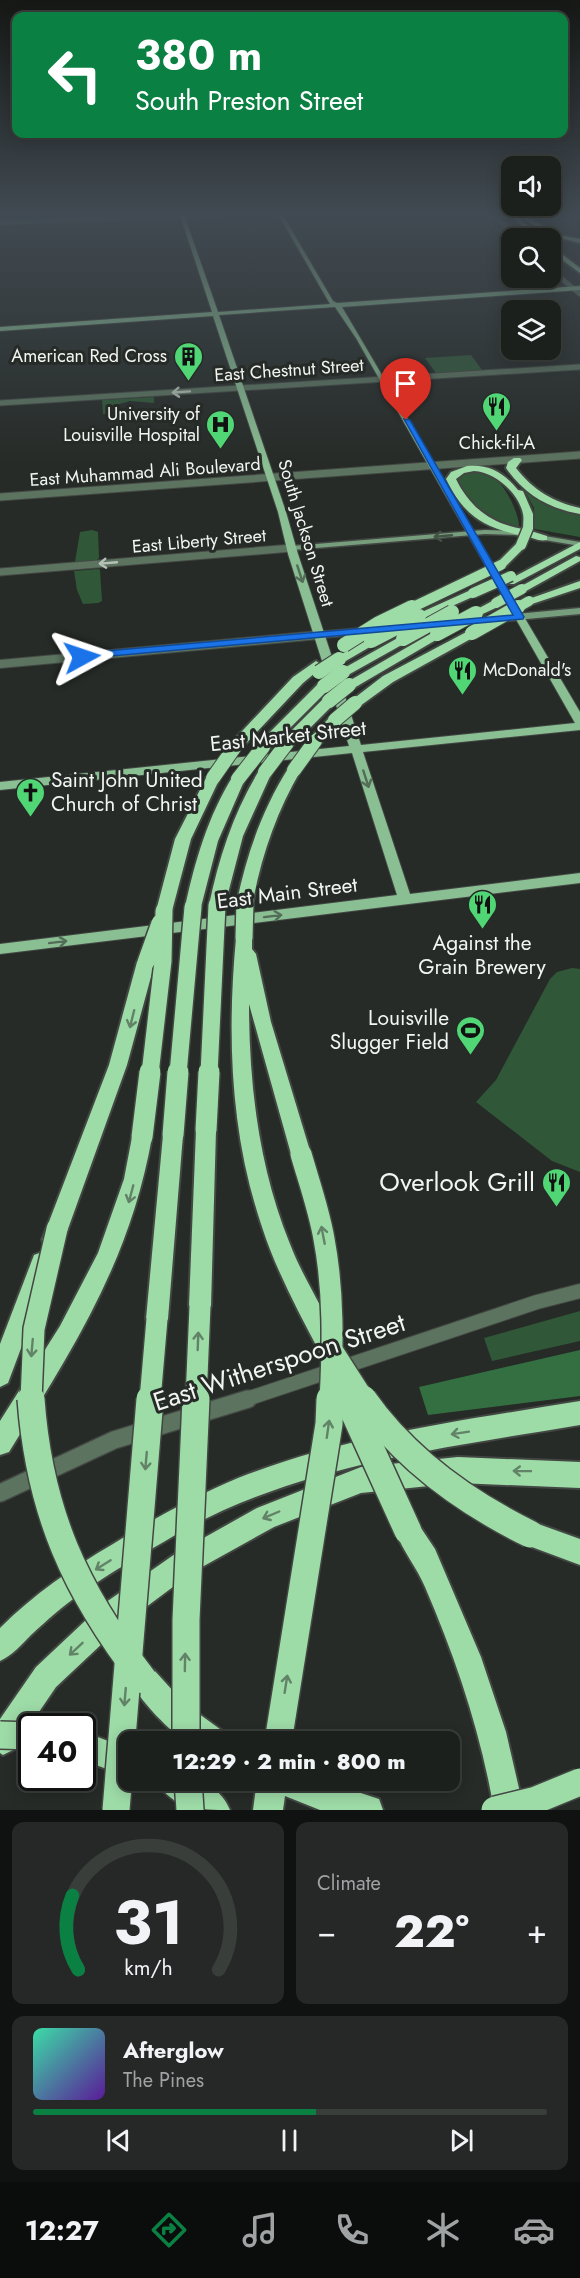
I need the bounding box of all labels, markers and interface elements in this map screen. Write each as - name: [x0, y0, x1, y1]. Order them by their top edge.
- text: 380 m: [135, 25, 262, 86]
- icon: left: [36, 36, 114, 114]
- text: South Preston Street: [135, 81, 363, 120]
- map controls: [501, 156, 561, 360]
- button: sound: [501, 156, 561, 216]
- button: search: [501, 228, 561, 288]
- button: layers: [501, 300, 561, 360]
- building icon: American Red Cross: [172, 340, 204, 382]
- place label: American Red Cross: [11, 343, 167, 369]
- street label: East Chestnut Street: [213, 352, 365, 388]
- pin: [380, 358, 431, 420]
- icon: arrive: [389, 367, 422, 400]
- one-way arrow: [171, 387, 191, 398]
- restaurant icon: Chick-fil-A: [481, 390, 513, 432]
- place label: University of Louisville Hospital: [63, 401, 201, 448]
- hospital icon: University of Louisville Hospital: [205, 408, 237, 450]
- place label: Chick-fil-A: [459, 430, 535, 456]
- street label: East Muhammad Ali Boulevard: [29, 451, 261, 493]
- street label: South Jackson Street: [271, 456, 341, 610]
- street label: East Liberty Street: [131, 522, 268, 560]
- one-way arrow: [433, 531, 453, 542]
- one-way arrow: [98, 558, 118, 569]
- one-way arrow: [295, 564, 306, 582]
- position arrow: [50, 625, 114, 689]
- restaurant icon: McDonald's: [446, 654, 478, 696]
- place label: McDonald's: [483, 657, 571, 683]
- street label: East Market Street: [208, 713, 368, 759]
- place label: Saint John United Church of Christ: [51, 765, 203, 819]
- one-way arrow: [361, 769, 372, 788]
- church icon: Saint John United Church of Christ: [14, 776, 46, 818]
- street label: East Main Street: [215, 869, 359, 917]
- restaurant icon: Against the Grain Brewery: [466, 888, 498, 930]
- one-way arrow: [262, 910, 282, 921]
- place label: Against the Grain Brewery: [418, 928, 546, 982]
- one-way arrow: [48, 936, 67, 947]
- place label: Louisville Slugger Field: [330, 1003, 449, 1057]
- one-way arrow: [126, 1009, 138, 1028]
- sports icon: Louisville Slugger Field: [454, 1014, 486, 1056]
- place label: Overlook Grill: [379, 1163, 535, 1201]
- restaurant icon: Overlook Grill: [540, 1166, 572, 1208]
- one-way arrow: [124, 1184, 136, 1203]
- one-way arrow: [317, 1226, 328, 1245]
- street label: East Witherspoon Street: [148, 1303, 411, 1421]
- one-way arrow: [192, 1332, 204, 1352]
- one-way arrow: [26, 1337, 37, 1357]
- one-way arrow: [322, 1420, 333, 1439]
- one-way arrow: [451, 1428, 471, 1439]
- one-way arrow: [140, 1451, 151, 1471]
- one-way arrow: [512, 1465, 532, 1477]
- one-way arrow: [262, 1510, 280, 1522]
- one-way arrow: [95, 1559, 112, 1571]
- one-way arrow: [69, 1641, 84, 1656]
- one-way arrow: [179, 1653, 191, 1673]
- one-way arrow: [281, 1674, 292, 1694]
- one-way arrow: [119, 1687, 130, 1707]
- speed limit sign: 40: [18, 1713, 96, 1791]
- text: 12:29 · 2 min · 800 m: [172, 1745, 406, 1777]
- text: Climate: [317, 1869, 381, 1898]
- text: 31: [113, 1877, 183, 1967]
- text: 22°: [394, 1899, 469, 1964]
- text: −: [317, 1908, 336, 1955]
- text: +: [527, 1908, 547, 1955]
- text: km/h: [124, 1952, 172, 1983]
- text: Afterglow: [123, 2034, 224, 2066]
- text: The Pines: [123, 2066, 204, 2095]
- icon: previous: [102, 2124, 135, 2157]
- icon: pause: [273, 2124, 306, 2157]
- icon: next: [445, 2124, 478, 2157]
- icon: directions: [148, 2209, 190, 2251]
- icon: music: [239, 2209, 281, 2251]
- icon: phone: [331, 2209, 373, 2251]
- icon: climate: [422, 2209, 464, 2251]
- icon: car: [513, 2209, 555, 2251]
- text: 12:27: [25, 2211, 99, 2250]

